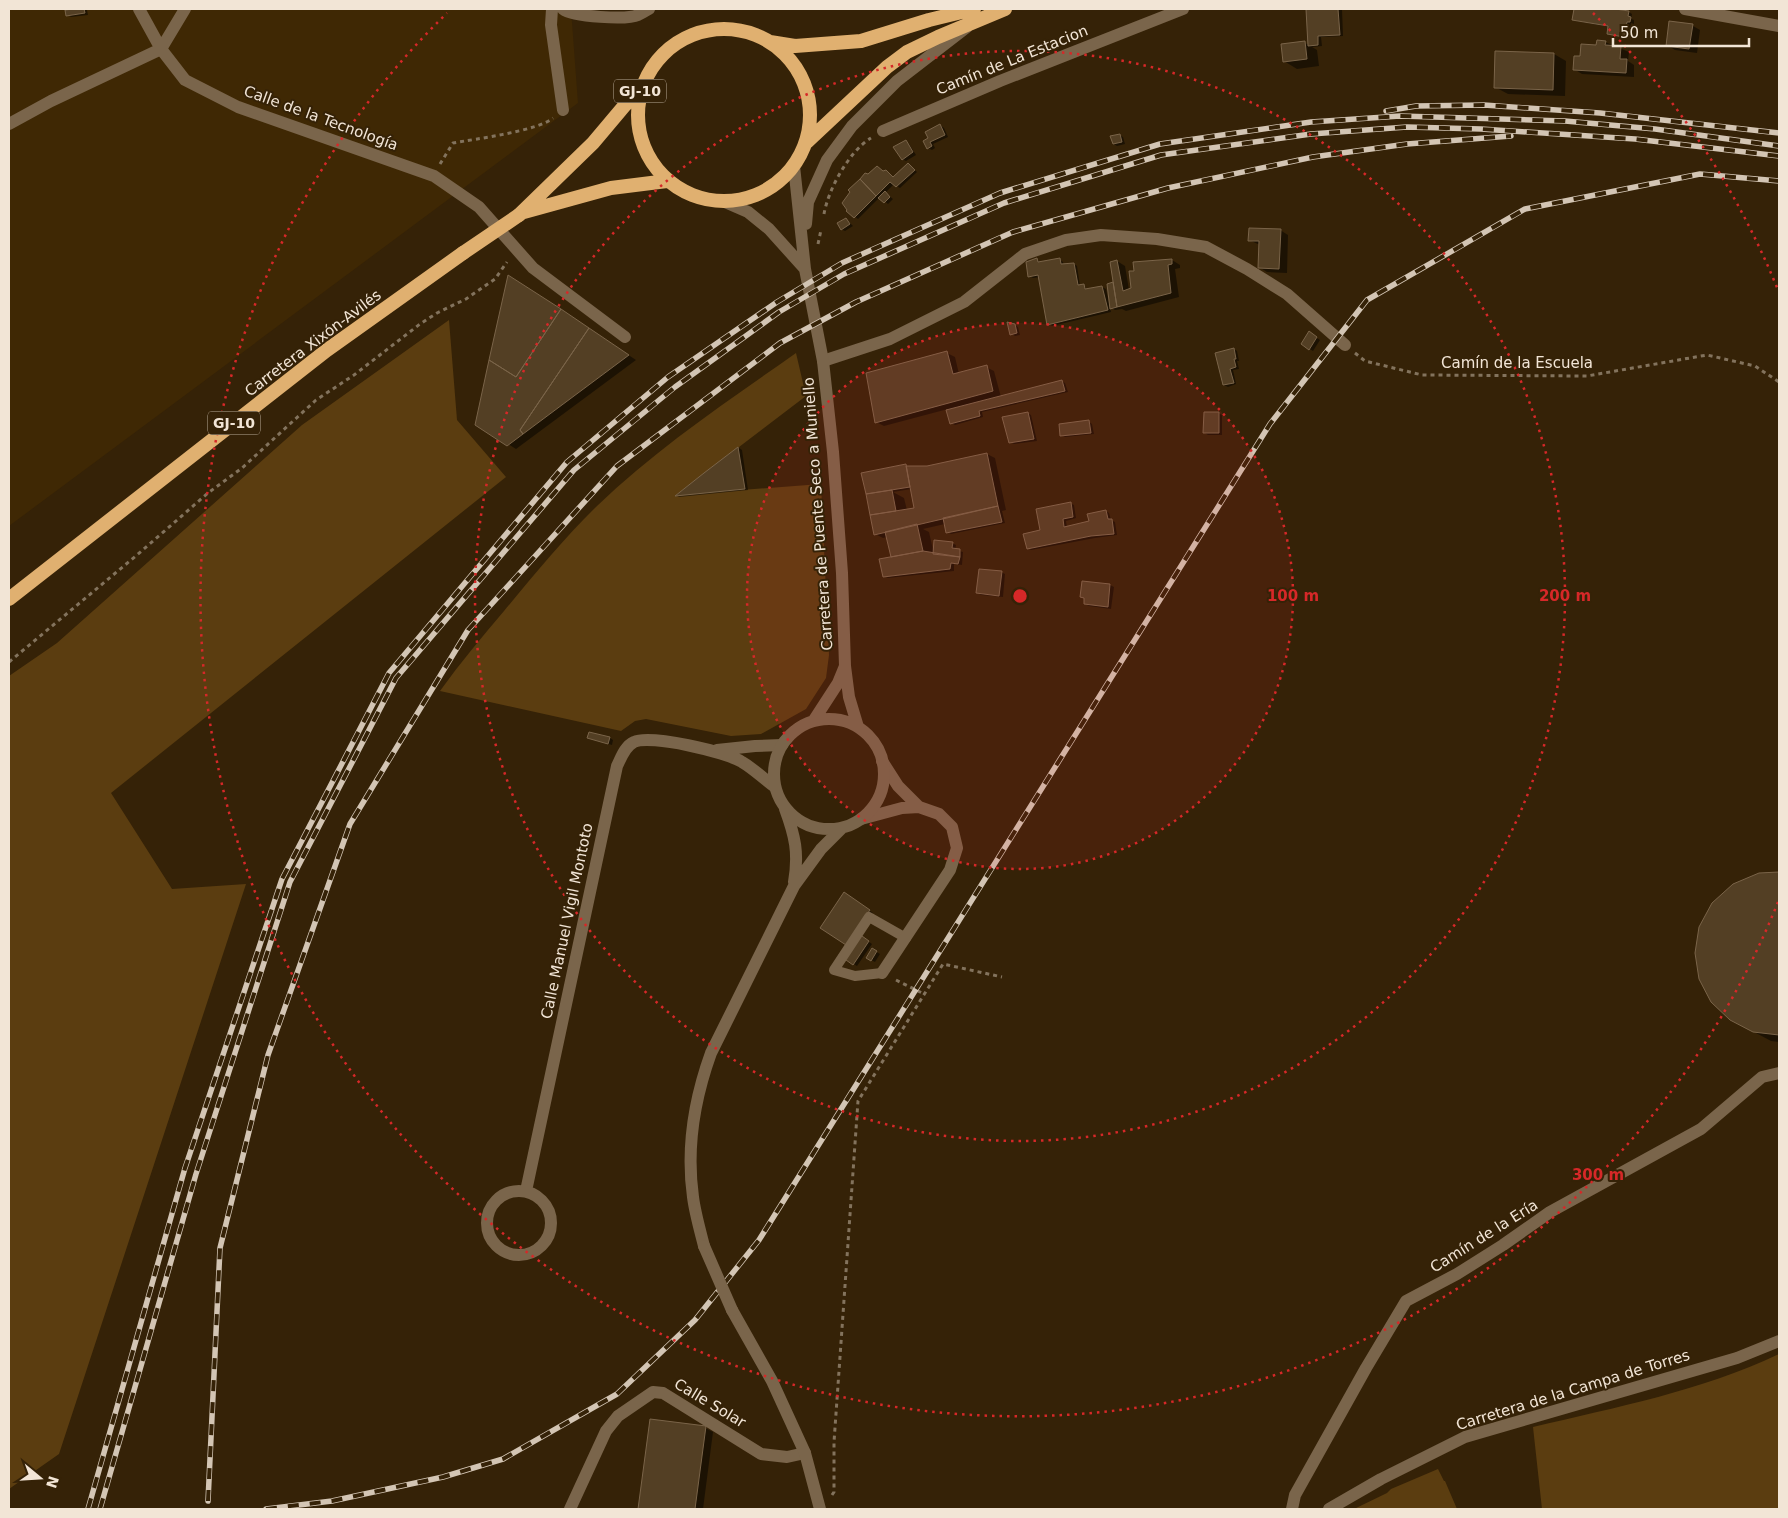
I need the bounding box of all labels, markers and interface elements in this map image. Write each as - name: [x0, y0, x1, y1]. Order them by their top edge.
- scale bar: [1613, 15, 1749, 47]
- street label: Camín de La Estacion: [934, 21, 1090, 99]
- text: 50 m: [1620, 24, 1658, 42]
- road number: GJ-10: [614, 80, 666, 102]
- street label: Calle de la Tecnología: [241, 82, 401, 154]
- street label: Carretera Xixón-Avilés: [241, 286, 385, 400]
- street label: Camín de la Escuela: [1441, 354, 1593, 372]
- street label: Carretera de Puente Seco a Muniello: [799, 377, 837, 651]
- road number: GJ-10: [208, 412, 260, 434]
- centre of rings: [1011, 587, 1029, 605]
- text: 100 m: [1267, 587, 1319, 605]
- text: 200 m: [1539, 587, 1591, 605]
- street label: Calle Manuel Vigil Montoto: [537, 821, 597, 1021]
- text: 300 m: [1572, 1166, 1624, 1184]
- street label: Camín de la Ería: [1427, 1196, 1541, 1276]
- street label: Carretera de la Campa de Torres: [1454, 1346, 1692, 1434]
- street label: Calle Solar: [671, 1375, 750, 1432]
- north arrow: [15, 1453, 65, 1503]
- text: N: [43, 1474, 62, 1490]

